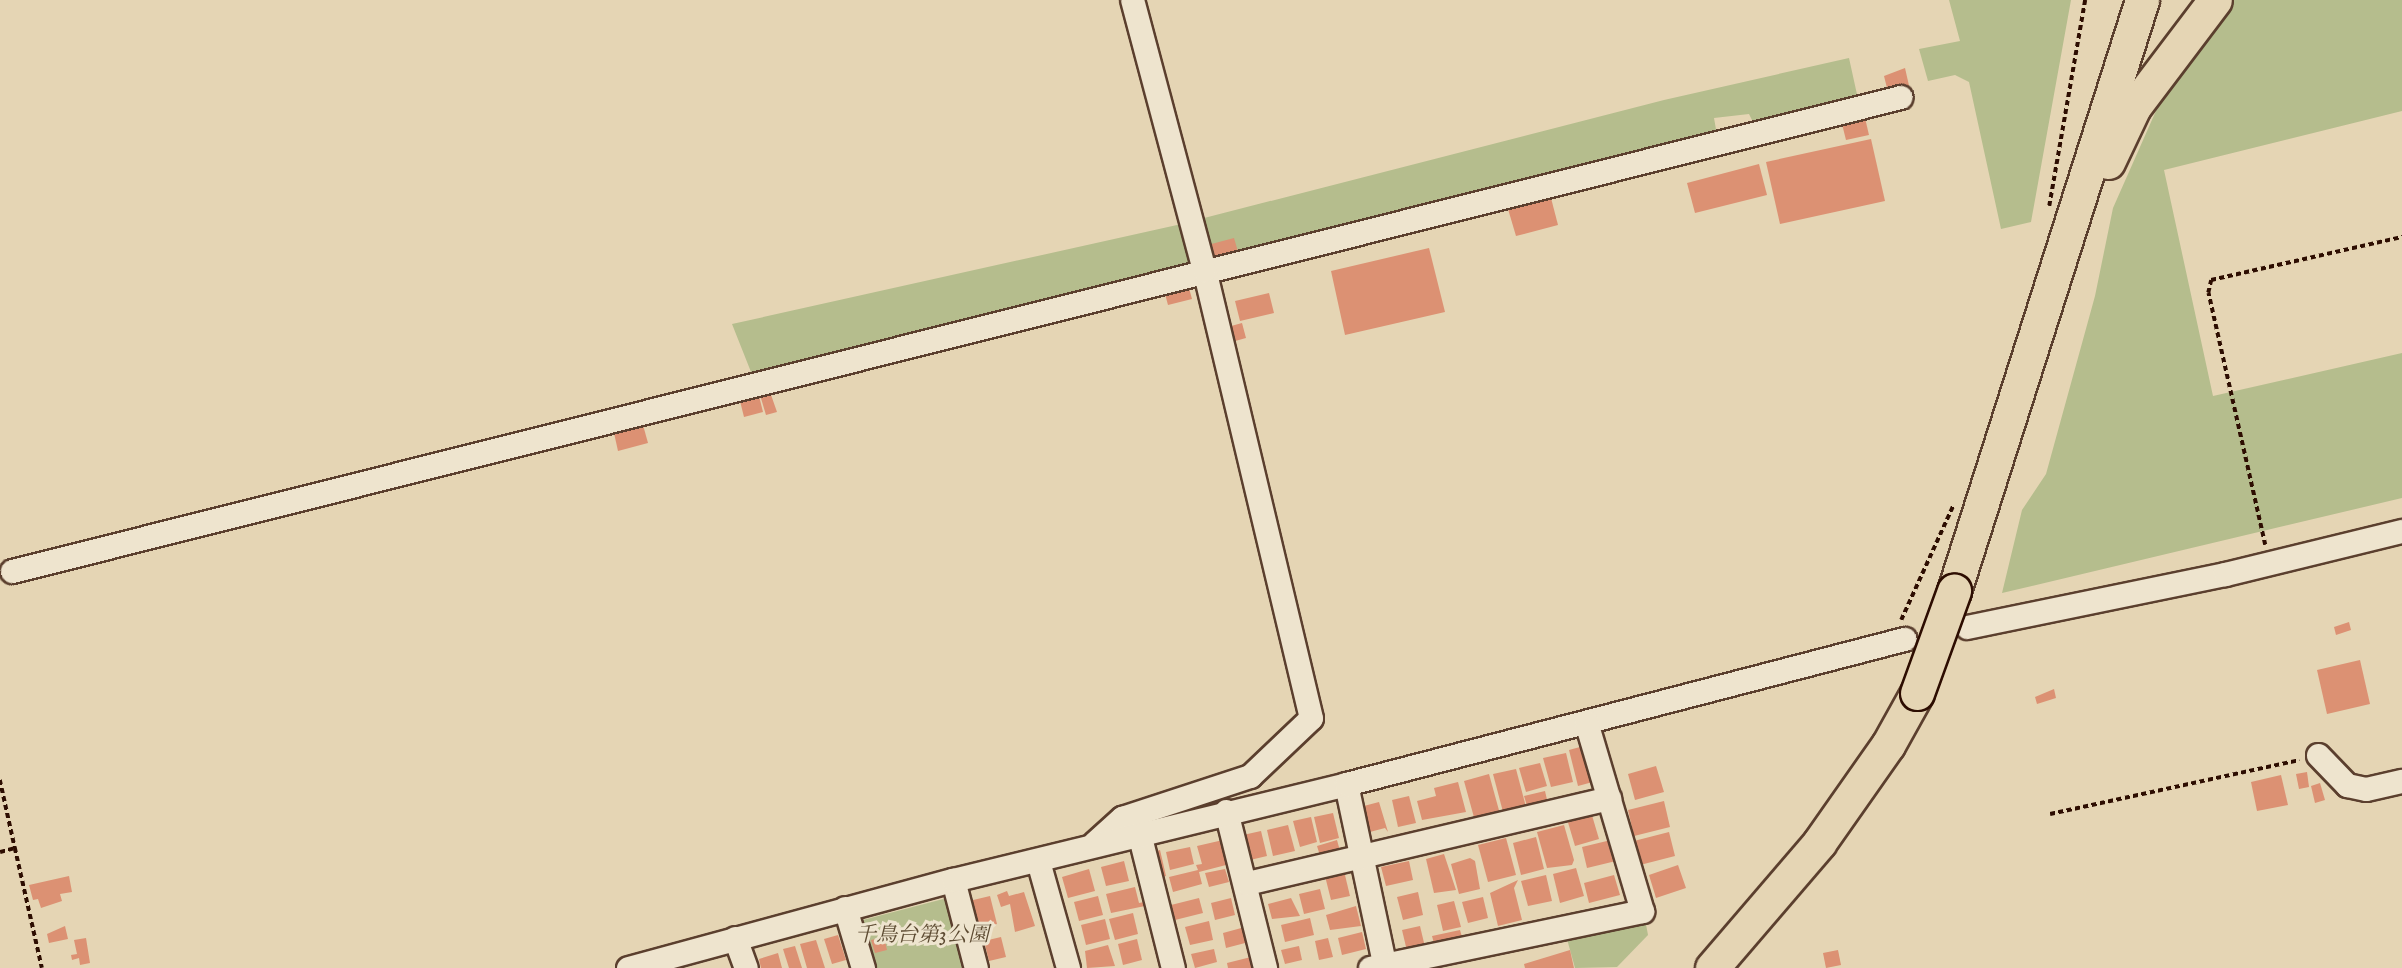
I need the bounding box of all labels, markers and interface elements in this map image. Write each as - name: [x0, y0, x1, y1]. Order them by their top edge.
- park label: 千鳥台第3公園: [855, 923, 989, 949]

